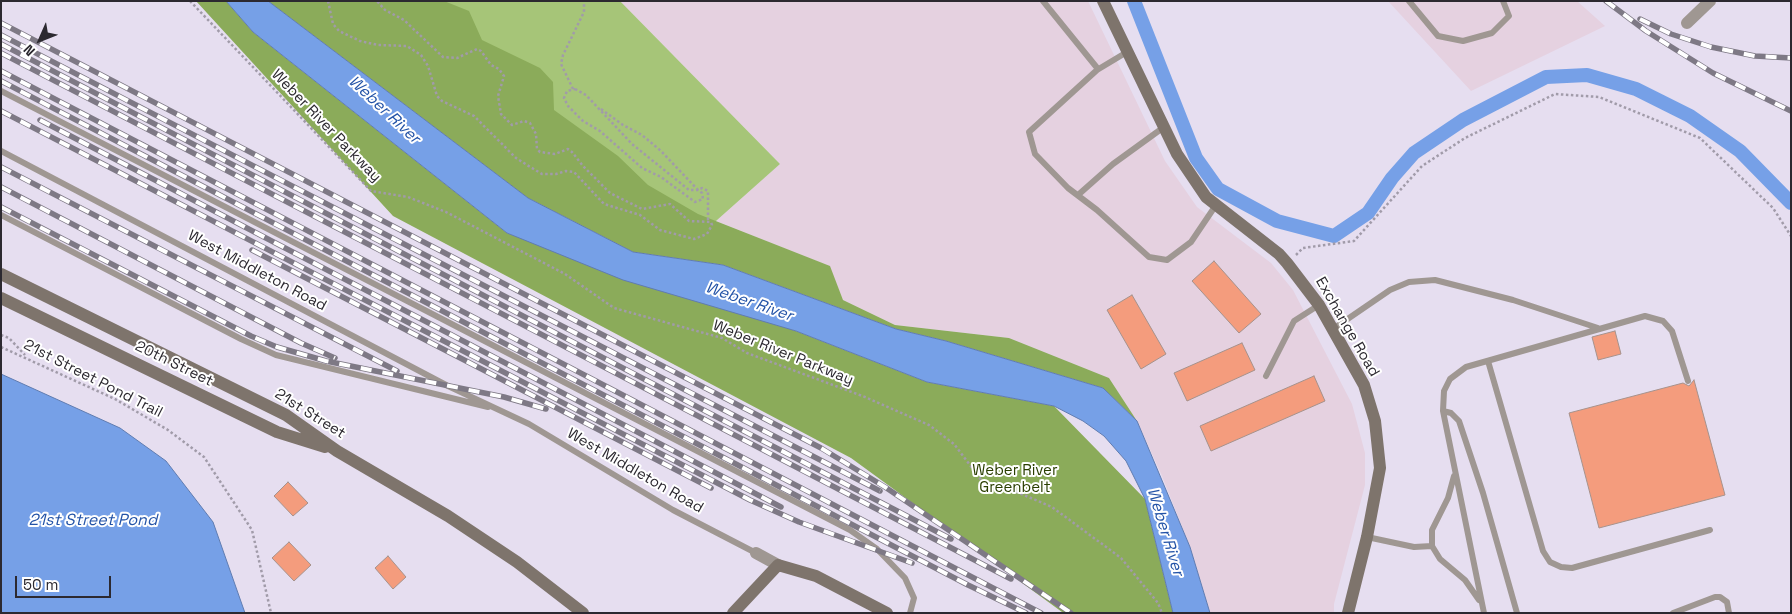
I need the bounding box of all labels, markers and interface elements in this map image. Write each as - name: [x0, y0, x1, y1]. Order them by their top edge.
- north arrow: [15, 15, 65, 65]
- text: N: [19, 41, 39, 60]
- street label: Weber River Parkway: [267, 66, 385, 186]
- water label: Weber River: [344, 72, 424, 148]
- street label: West Middleton Road: [185, 227, 329, 315]
- street label: Exchange Road: [1311, 274, 1383, 380]
- water label: Weber River: [703, 278, 795, 326]
- street label: Weber River Parkway: [710, 317, 856, 389]
- street label: 21st Street Pond Trail: [21, 336, 165, 422]
- street label: 20th Street: [132, 337, 216, 391]
- street label: 21st Street: [271, 385, 349, 443]
- street label: West Middleton Road: [564, 425, 706, 517]
- park label: Weber River Greenbelt: [972, 462, 1058, 497]
- water label: Weber River: [1143, 486, 1187, 578]
- water label: 21st Street Pond: [29, 511, 157, 531]
- scale bar: [18, 566, 114, 598]
- text: 50 m: [23, 575, 58, 594]

